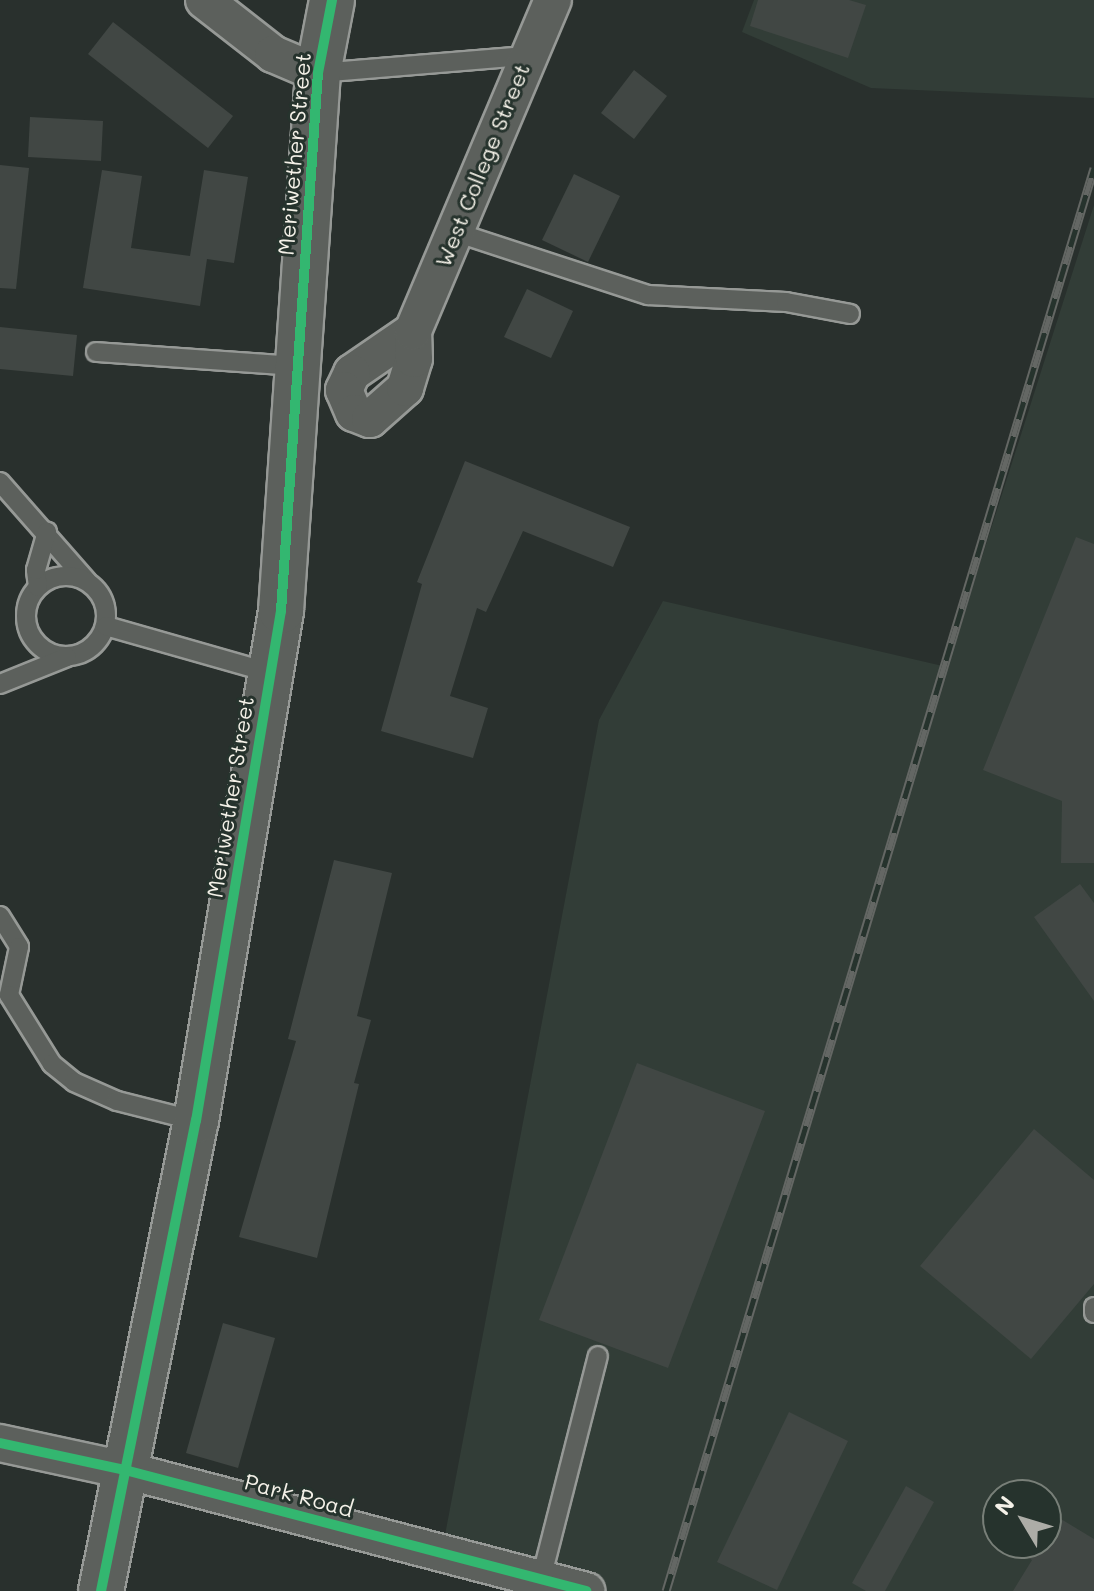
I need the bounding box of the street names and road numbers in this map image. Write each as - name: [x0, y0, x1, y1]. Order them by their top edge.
- street label: Meriwether Street: [272, 52, 316, 256]
- street label: West College Street: [429, 59, 535, 271]
- street label: Meriwether Street: [201, 694, 259, 900]
- street label: Park Road: [242, 1468, 356, 1522]

